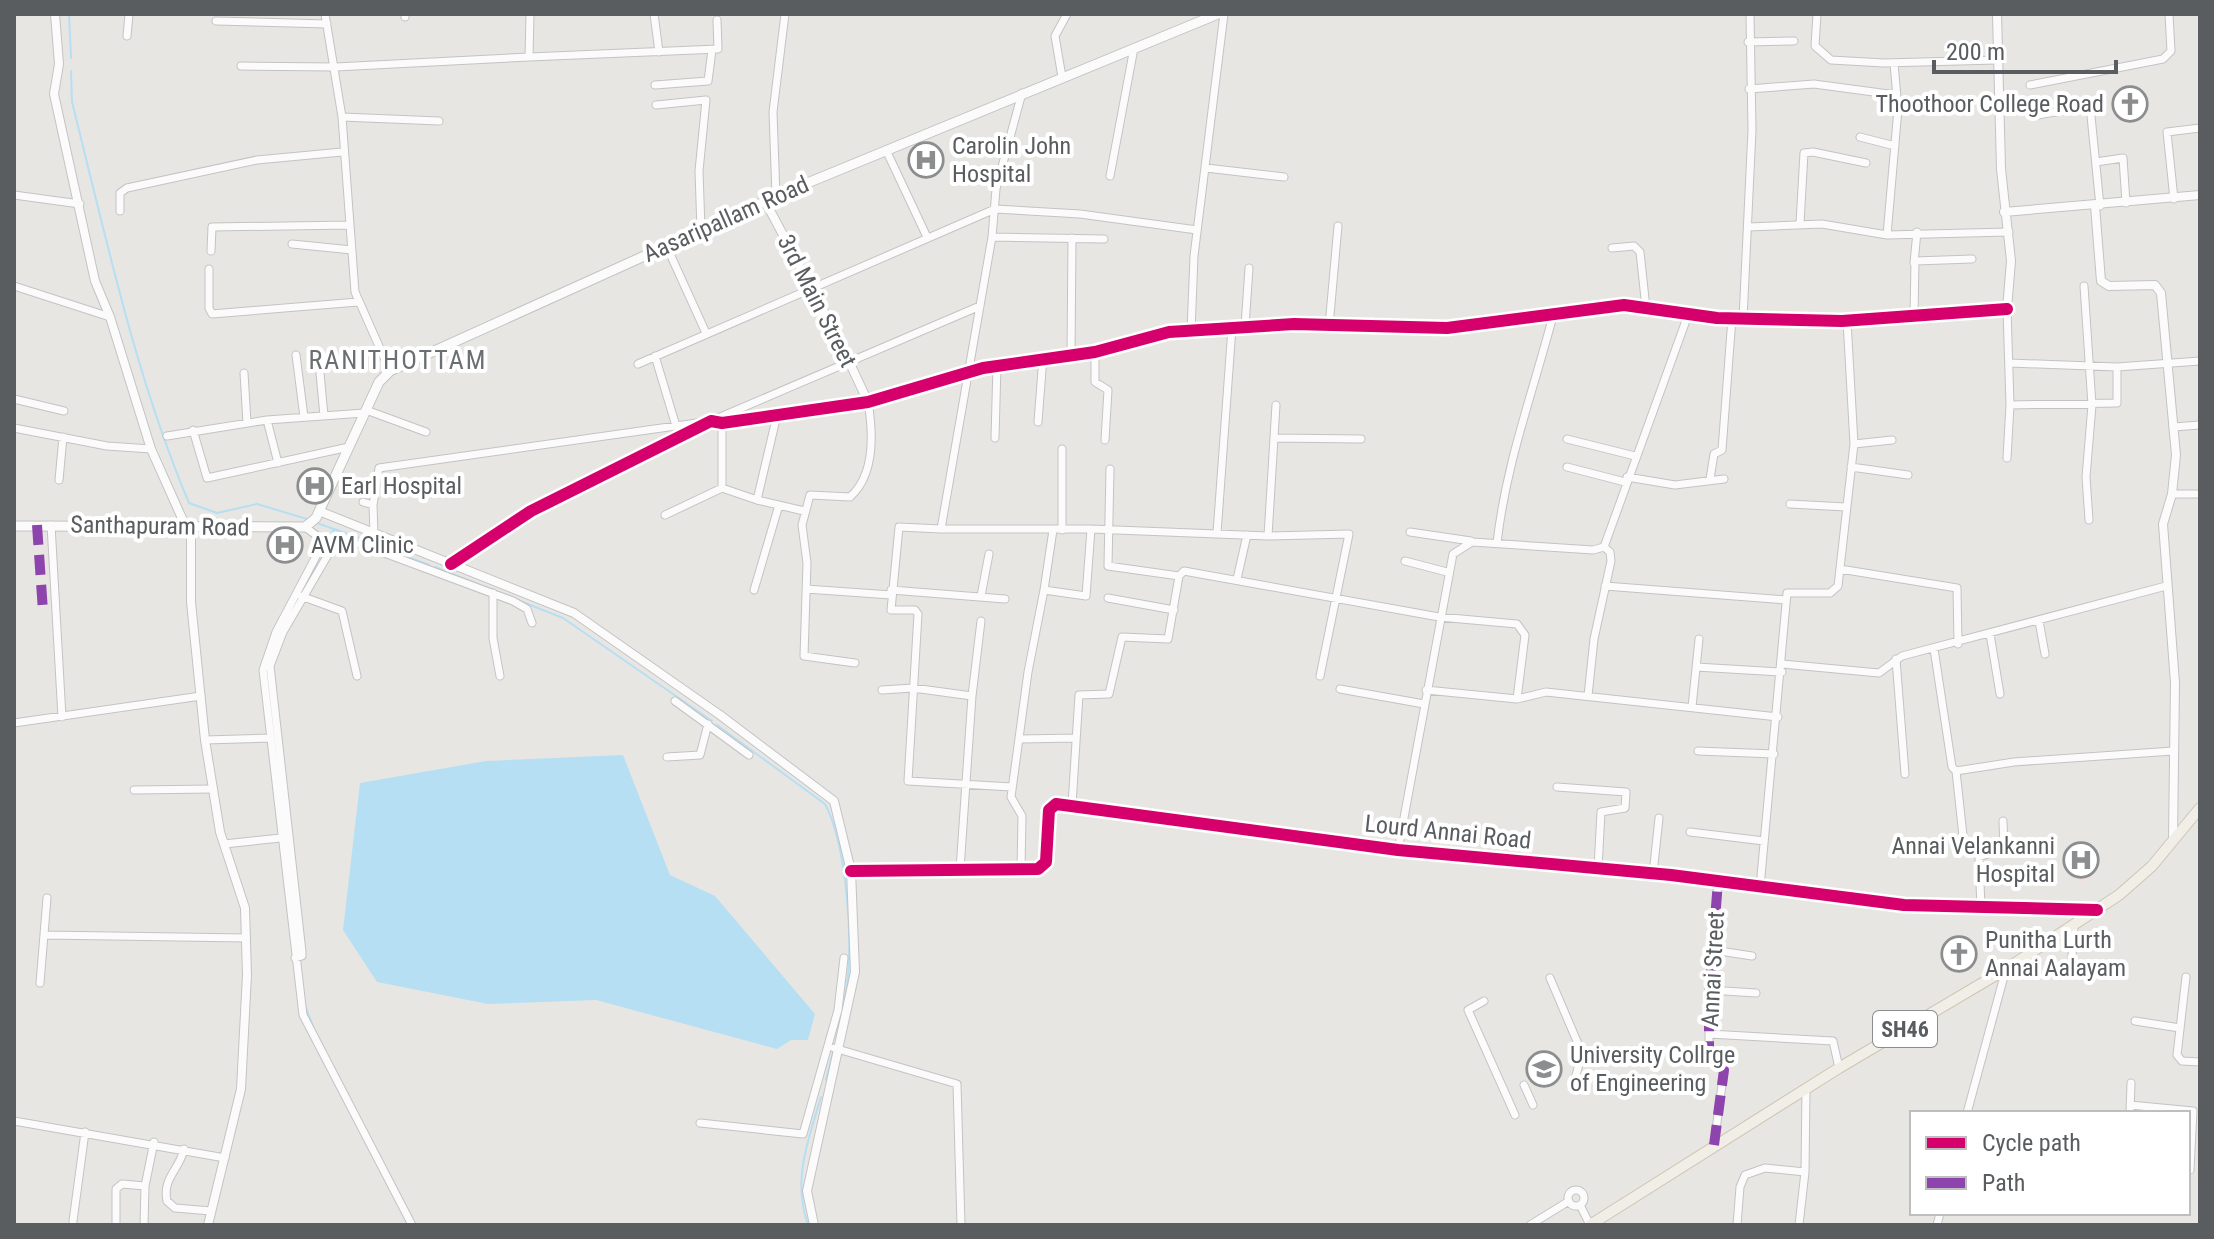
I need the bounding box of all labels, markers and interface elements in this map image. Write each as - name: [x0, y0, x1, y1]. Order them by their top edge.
- scale bar: [1934, 24, 2116, 74]
- text: 200 m: [1946, 38, 2005, 66]
- church icon: Thoothoor College Road: [2111, 85, 2149, 123]
- place label: Thoothoor College Road: [1876, 90, 2104, 118]
- place label: Carolin John Hospital: [952, 132, 1071, 188]
- hospital icon: Carolin John Hospital: [907, 141, 945, 179]
- street label: Aasaripallam Road: [639, 170, 813, 268]
- street label: 3rd Main Street: [772, 230, 862, 372]
- district label: RANITHOTTAM: [309, 345, 487, 375]
- hospital icon: Earl Hospital: [296, 467, 334, 505]
- place label: Earl Hospital: [341, 472, 462, 500]
- street label: Santhapuram Road: [70, 510, 250, 542]
- hospital icon: AVM Clinic: [266, 526, 304, 564]
- place label: AVM Clinic: [311, 531, 414, 559]
- street label: Lourd Annai Road: [1363, 809, 1533, 855]
- place label: Annai Velankanni Hospital: [1892, 832, 2055, 888]
- hospital icon: Annai Velankanni Hospital: [2062, 841, 2100, 879]
- street label: Annai Street: [1696, 910, 1730, 1028]
- place label: Punitha Lurth Annai Aalayam: [1985, 926, 2126, 982]
- church icon: Punitha Lurth Annai Aalayam: [1940, 935, 1978, 973]
- road number: SH46: [1873, 1011, 1937, 1047]
- place label: University Collrge of Engineering: [1570, 1041, 1735, 1097]
- school or university icon: University Collrge of Engineering: [1525, 1050, 1563, 1088]
- legend: [1910, 1111, 2190, 1215]
- text: Cycle path: [1982, 1129, 2081, 1157]
- text: Path: [1982, 1169, 2025, 1197]

